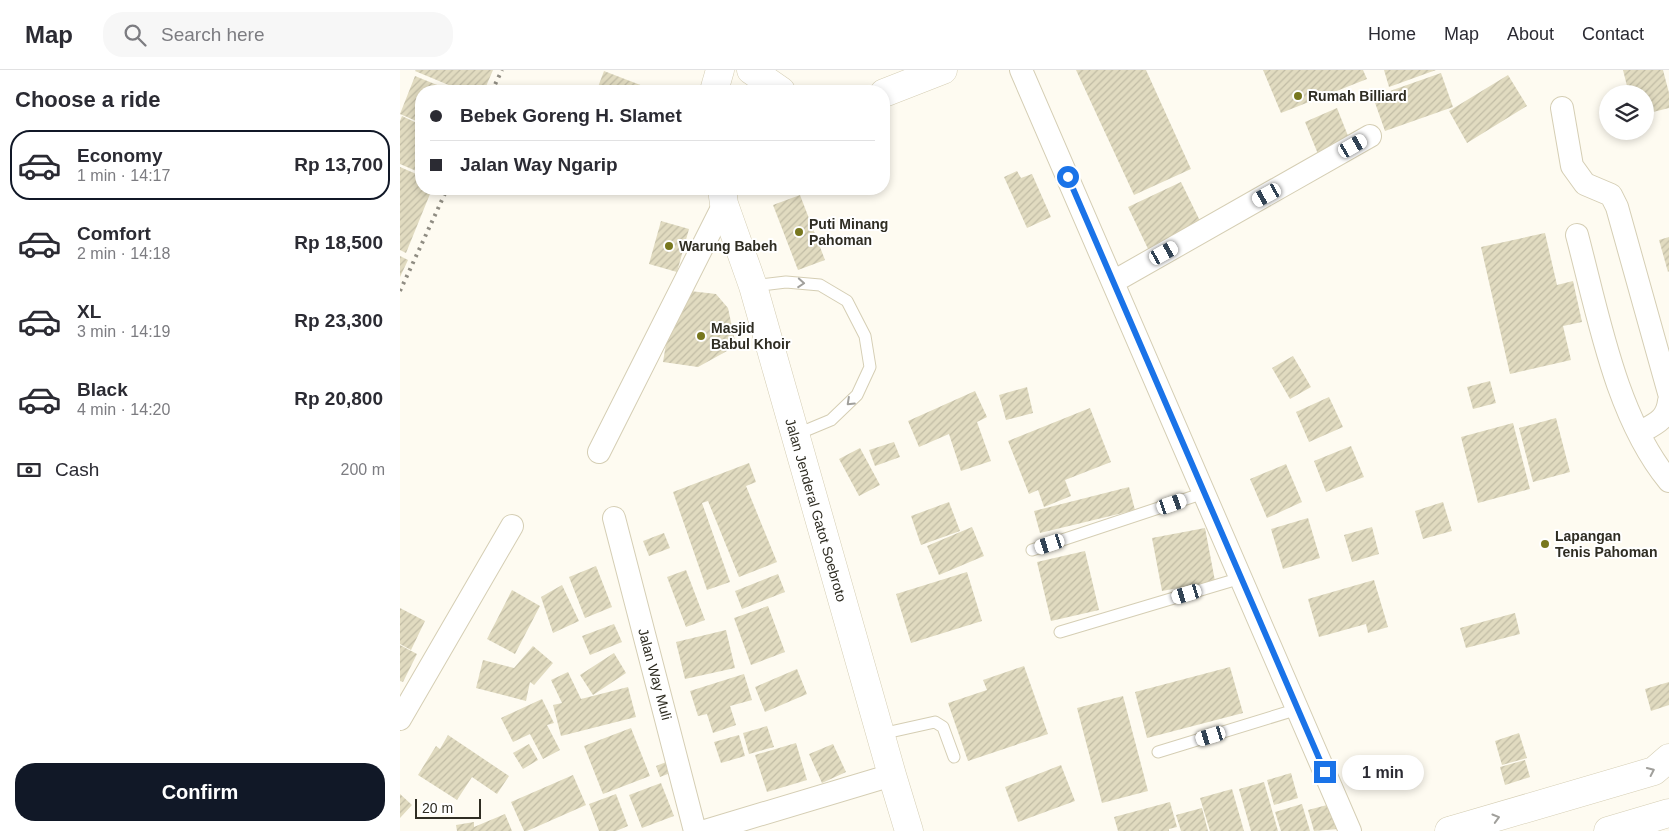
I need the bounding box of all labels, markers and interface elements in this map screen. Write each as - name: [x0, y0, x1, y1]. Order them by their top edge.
- search box: [103, 12, 453, 57]
- text: Map: [25, 21, 73, 48]
- icon: search: [121, 21, 149, 49]
- text: Search here: [161, 24, 265, 45]
- text: Home: [1368, 24, 1416, 44]
- text: Map: [1444, 24, 1479, 44]
- text: About: [1507, 24, 1554, 44]
- text: Contact: [1582, 24, 1644, 44]
- map controls: [1599, 85, 1654, 140]
- button: layers: [1599, 85, 1654, 140]
- text: Choose a ride: [15, 87, 160, 112]
- place label: Rumah Billiard: [1308, 88, 1407, 104]
- marker: Rumah Billiard: [1292, 90, 1304, 102]
- text: Bebek Goreng H. Slamet: [460, 105, 682, 126]
- car: [1336, 132, 1369, 160]
- icon: car: [17, 143, 62, 188]
- text: Economy: [77, 145, 163, 166]
- text: Rp 13,700: [294, 154, 383, 175]
- text: Jalan Way Ngarip: [460, 154, 618, 175]
- route start: [1057, 166, 1079, 188]
- text: 1 min · 14:17: [77, 167, 170, 184]
- car: [1250, 181, 1283, 209]
- place label: Puti Minang Pahoman: [809, 216, 888, 248]
- icon: car: [17, 221, 62, 266]
- text: Comfort: [77, 223, 151, 244]
- marker: Puti Minang Pahoman: [793, 226, 805, 238]
- text: Rp 18,500: [294, 232, 383, 253]
- place label: Warung Babeh: [679, 238, 777, 254]
- car: [1147, 239, 1180, 267]
- marker: Warung Babeh: [663, 240, 675, 252]
- text: 2 min · 14:18: [77, 245, 170, 262]
- one-way arrow: [797, 278, 805, 289]
- icon: car: [17, 299, 62, 344]
- text: XL: [77, 301, 101, 322]
- text: Rp 23,300: [294, 310, 383, 331]
- place label: Masjid Babul Khoir: [711, 320, 791, 352]
- text: 3 min · 14:19: [77, 323, 170, 340]
- marker: Masjid Babul Khoir: [695, 330, 707, 342]
- icon: car: [17, 377, 62, 422]
- text: Black: [77, 379, 128, 400]
- text: Rp 20,800: [294, 388, 383, 409]
- one-way arrow: [846, 396, 855, 405]
- text: 4 min · 14:20: [77, 401, 170, 418]
- street label: Jalan Jenderal Gatot Soebroto: [782, 417, 850, 604]
- icon: cash: [15, 456, 43, 484]
- text: Cash: [55, 459, 99, 480]
- text: 200 m: [341, 461, 385, 478]
- car: [1155, 492, 1188, 516]
- place label: Lapangan Tenis Pahoman: [1555, 528, 1657, 560]
- car: [1033, 532, 1066, 556]
- marker: Lapangan Tenis Pahoman: [1539, 538, 1551, 550]
- car: [1170, 582, 1203, 606]
- street label: Jalan Way Muli: [635, 626, 675, 722]
- car: [1194, 724, 1227, 748]
- callout: 1 min: [1342, 754, 1425, 790]
- route end: [1314, 761, 1336, 783]
- button: Confirm: [15, 763, 385, 821]
- text: 1 min: [1362, 764, 1404, 781]
- one-way arrow: [1646, 767, 1655, 777]
- scale bar: [415, 796, 481, 819]
- text: 20 m: [422, 800, 453, 816]
- one-way arrow: [1491, 813, 1499, 823]

